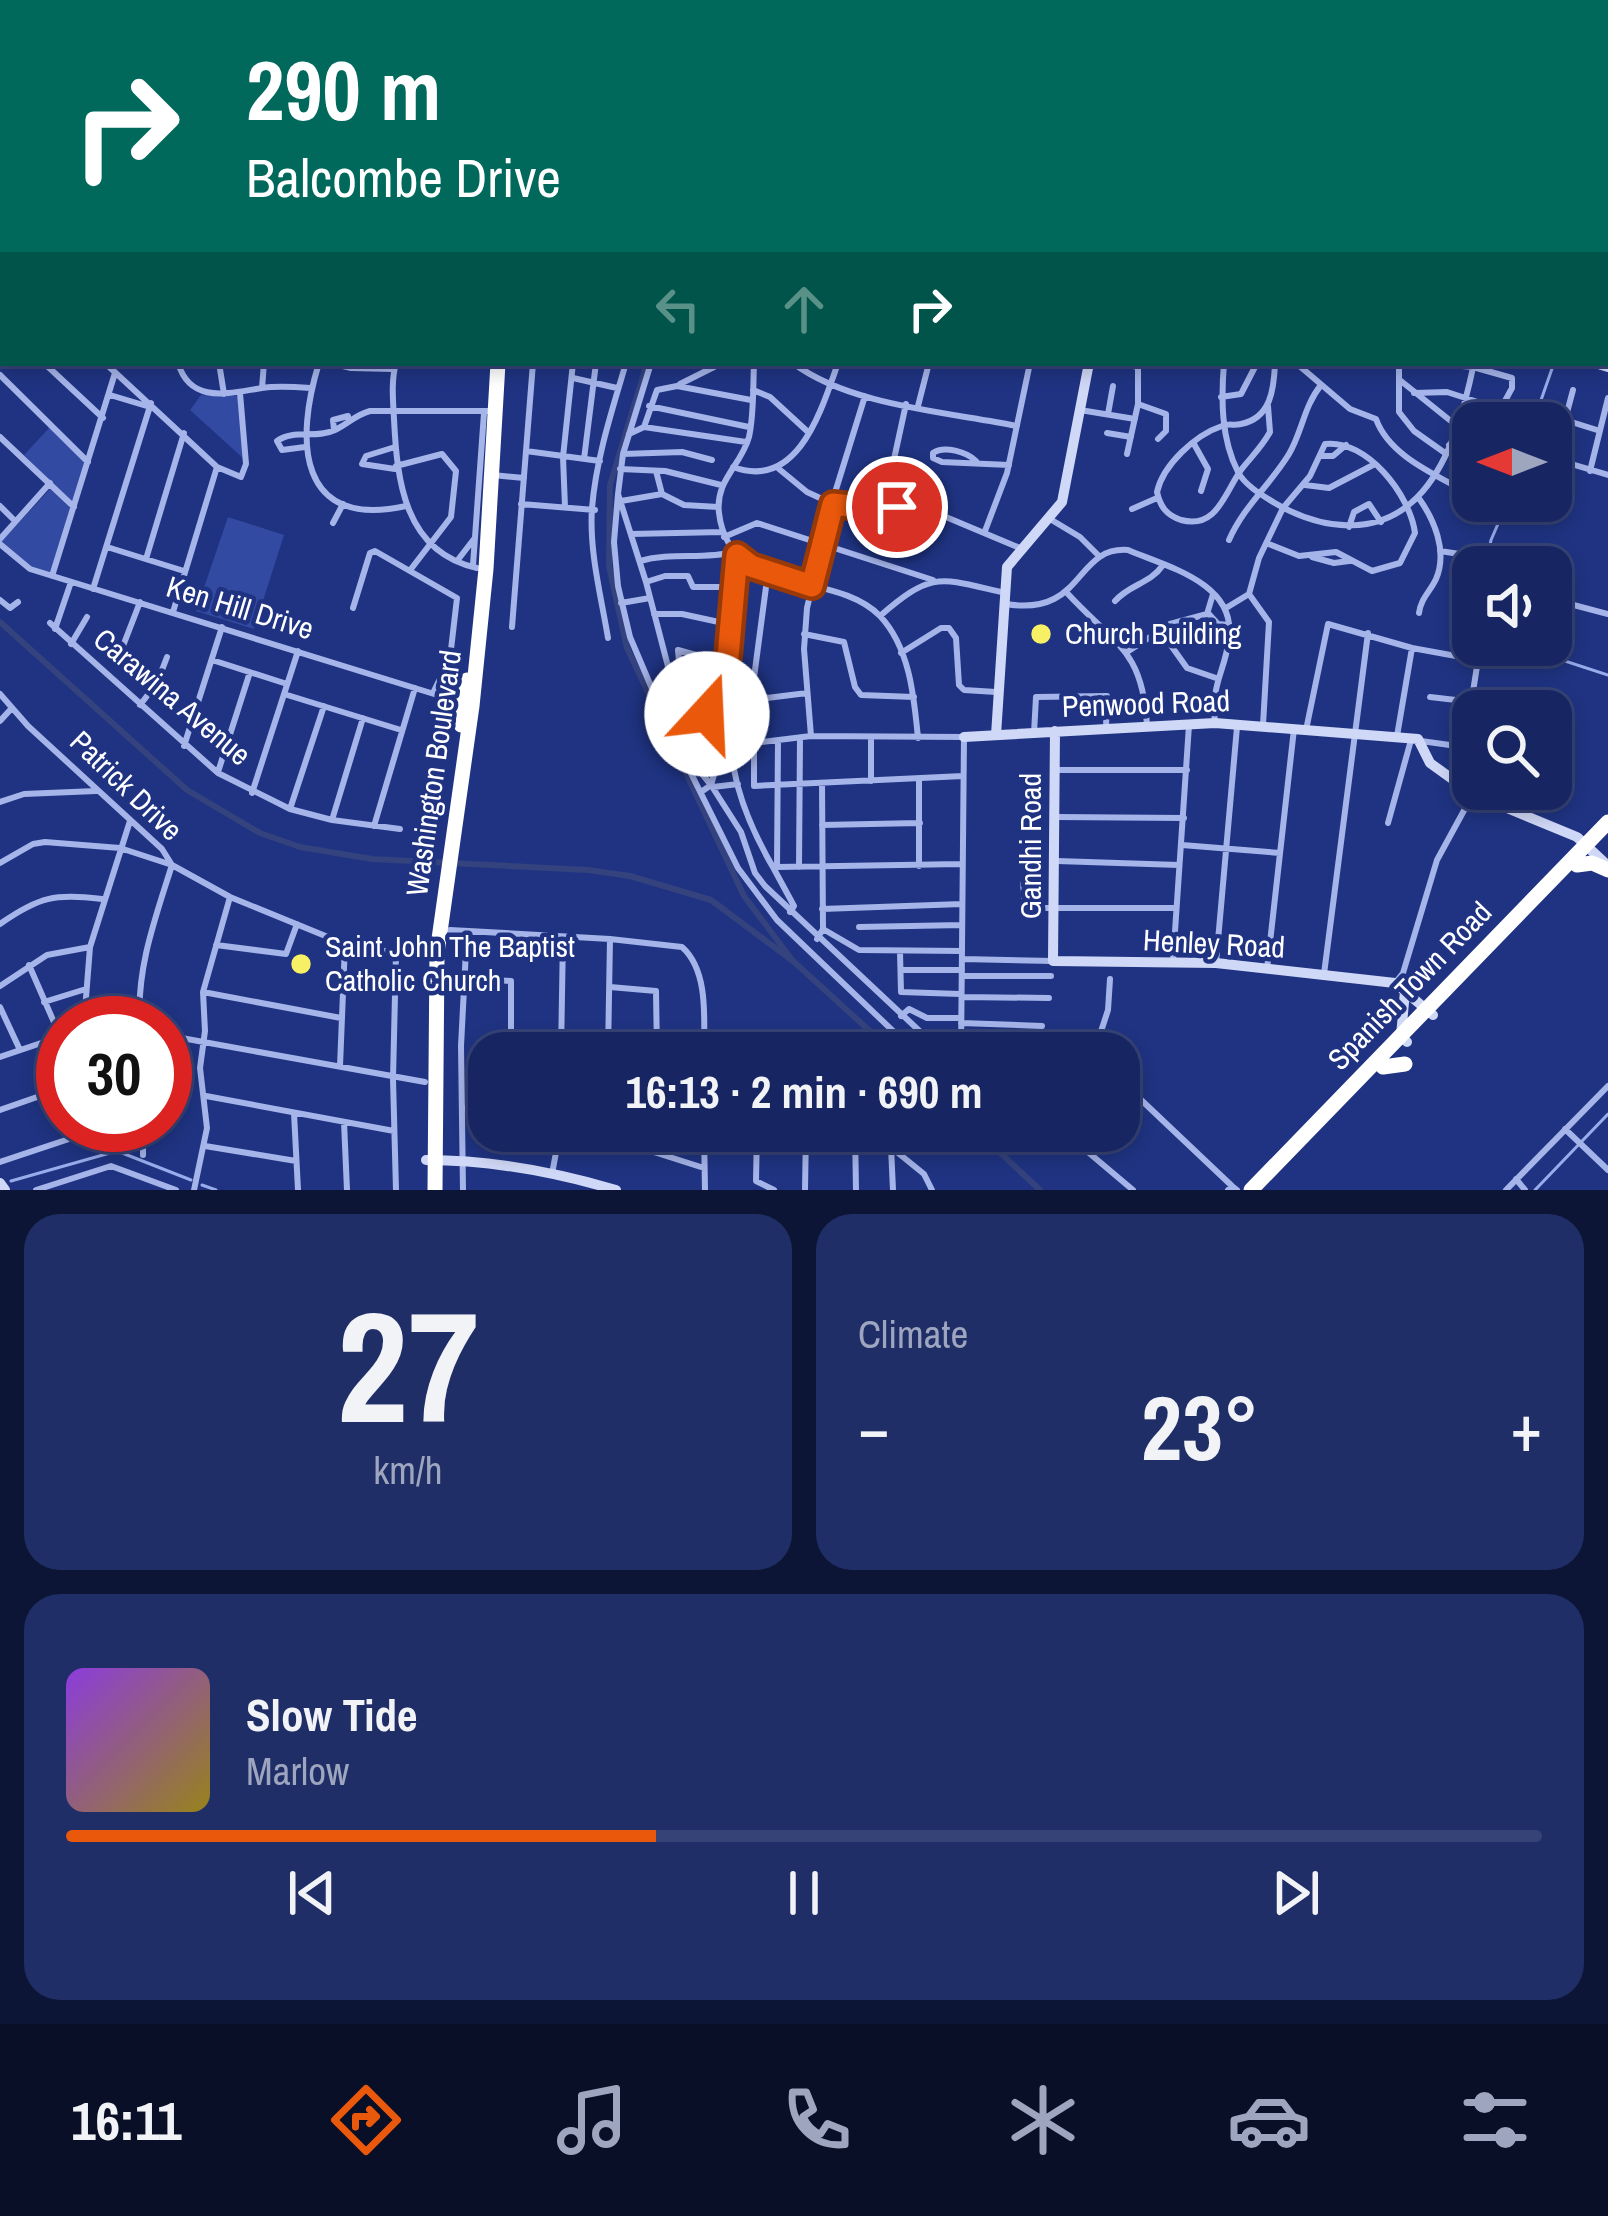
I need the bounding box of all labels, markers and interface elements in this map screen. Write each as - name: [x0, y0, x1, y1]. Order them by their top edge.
- text: 290 m: [246, 33, 441, 146]
- icon: right: [48, 48, 204, 204]
- text: Balcombe Drive: [246, 141, 561, 214]
- icon: left: [645, 276, 711, 342]
- icon: ahead: [771, 276, 837, 342]
- icon: right: [897, 276, 963, 342]
- north arrow: [1452, 402, 1572, 522]
- map controls: [1452, 402, 1572, 810]
- pin: [846, 456, 948, 558]
- icon: arrive: [864, 474, 930, 540]
- button: sound: [1452, 546, 1572, 666]
- street label: Ken Hill Drive: [162, 566, 319, 648]
- place label: Church Building: [1065, 613, 1242, 653]
- street label: Carawina Avenue: [86, 619, 260, 774]
- marker: Church Building: [1028, 621, 1054, 647]
- street label: Washington Boulevard: [396, 647, 470, 898]
- position arrow: [644, 651, 770, 777]
- street label: Penwood Road: [1061, 680, 1231, 726]
- button: search: [1452, 690, 1572, 810]
- street label: Patrick Drive: [62, 722, 192, 849]
- street label: Gandhi Road: [1010, 773, 1050, 919]
- street label: Spanish Town Road: [1319, 892, 1500, 1078]
- street label: Henley Road: [1142, 919, 1286, 967]
- place label: Saint John The Baptist Catholic Church: [325, 926, 575, 1000]
- marker: Saint John The Baptist Catholic Church: [288, 951, 314, 977]
- speed limit sign: 30: [36, 996, 192, 1152]
- text: 16:13 · 2 min · 690 m: [626, 1061, 982, 1122]
- text: 27: [337, 1261, 479, 1471]
- text: Climate: [858, 1308, 968, 1360]
- text: 23°: [1141, 1367, 1259, 1488]
- text: −: [858, 1383, 890, 1472]
- text: +: [1510, 1383, 1542, 1472]
- text: km/h: [373, 1444, 443, 1496]
- text: Slow Tide: [246, 1684, 418, 1745]
- text: Marlow: [246, 1745, 349, 1797]
- icon: previous: [279, 1860, 345, 1926]
- icon: pause: [771, 1860, 837, 1926]
- icon: next: [1263, 1860, 1329, 1926]
- icon: directions: [324, 2078, 408, 2162]
- icon: music: [550, 2078, 634, 2162]
- icon: phone: [775, 2078, 859, 2162]
- icon: climate: [1001, 2078, 1085, 2162]
- icon: car: [1227, 2078, 1311, 2162]
- icon: filters: [1453, 2078, 1537, 2162]
- text: 16:11: [71, 2084, 182, 2157]

